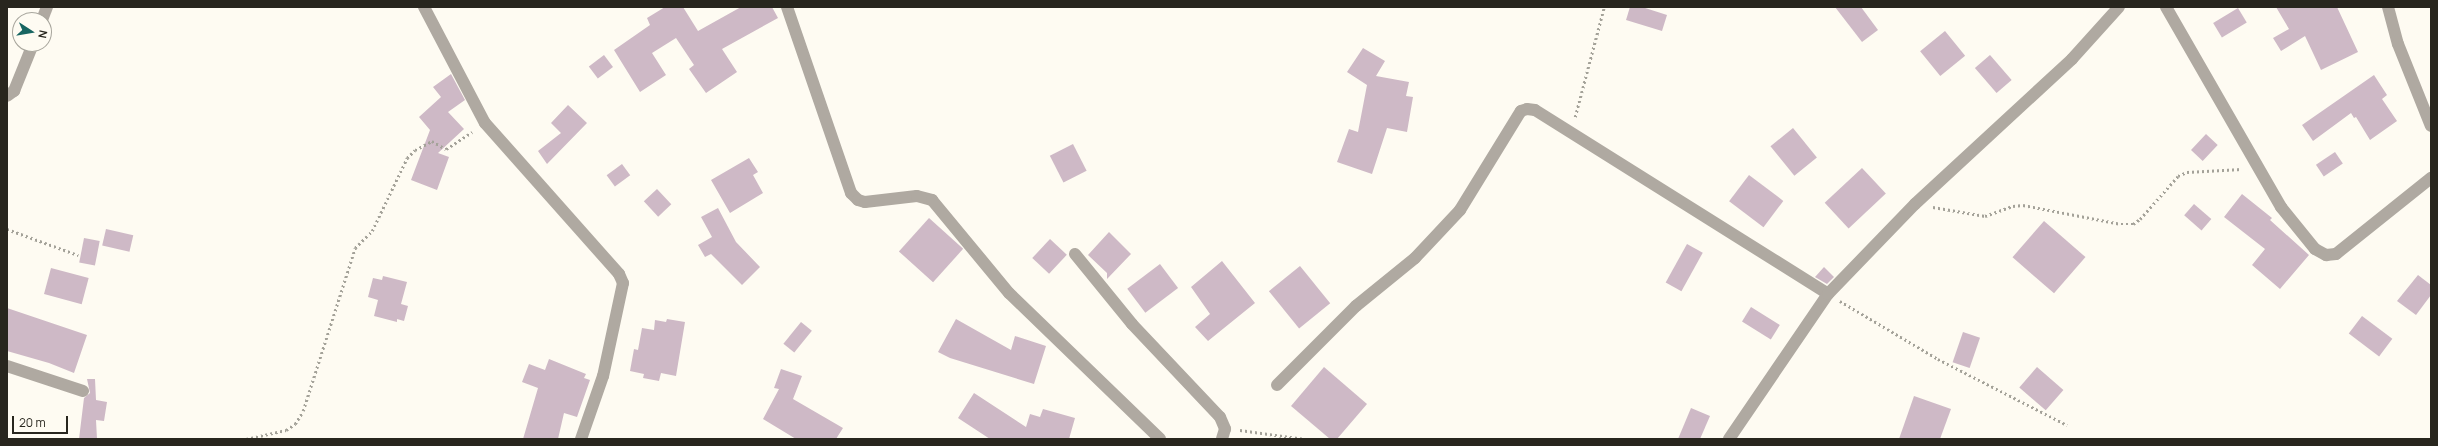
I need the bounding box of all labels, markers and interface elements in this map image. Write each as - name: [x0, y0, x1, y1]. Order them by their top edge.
- north arrow: [12, 12, 52, 52]
- text: N: [35, 29, 51, 40]
- scale bar: [14, 408, 70, 434]
- text: 20 m: [19, 414, 46, 431]

